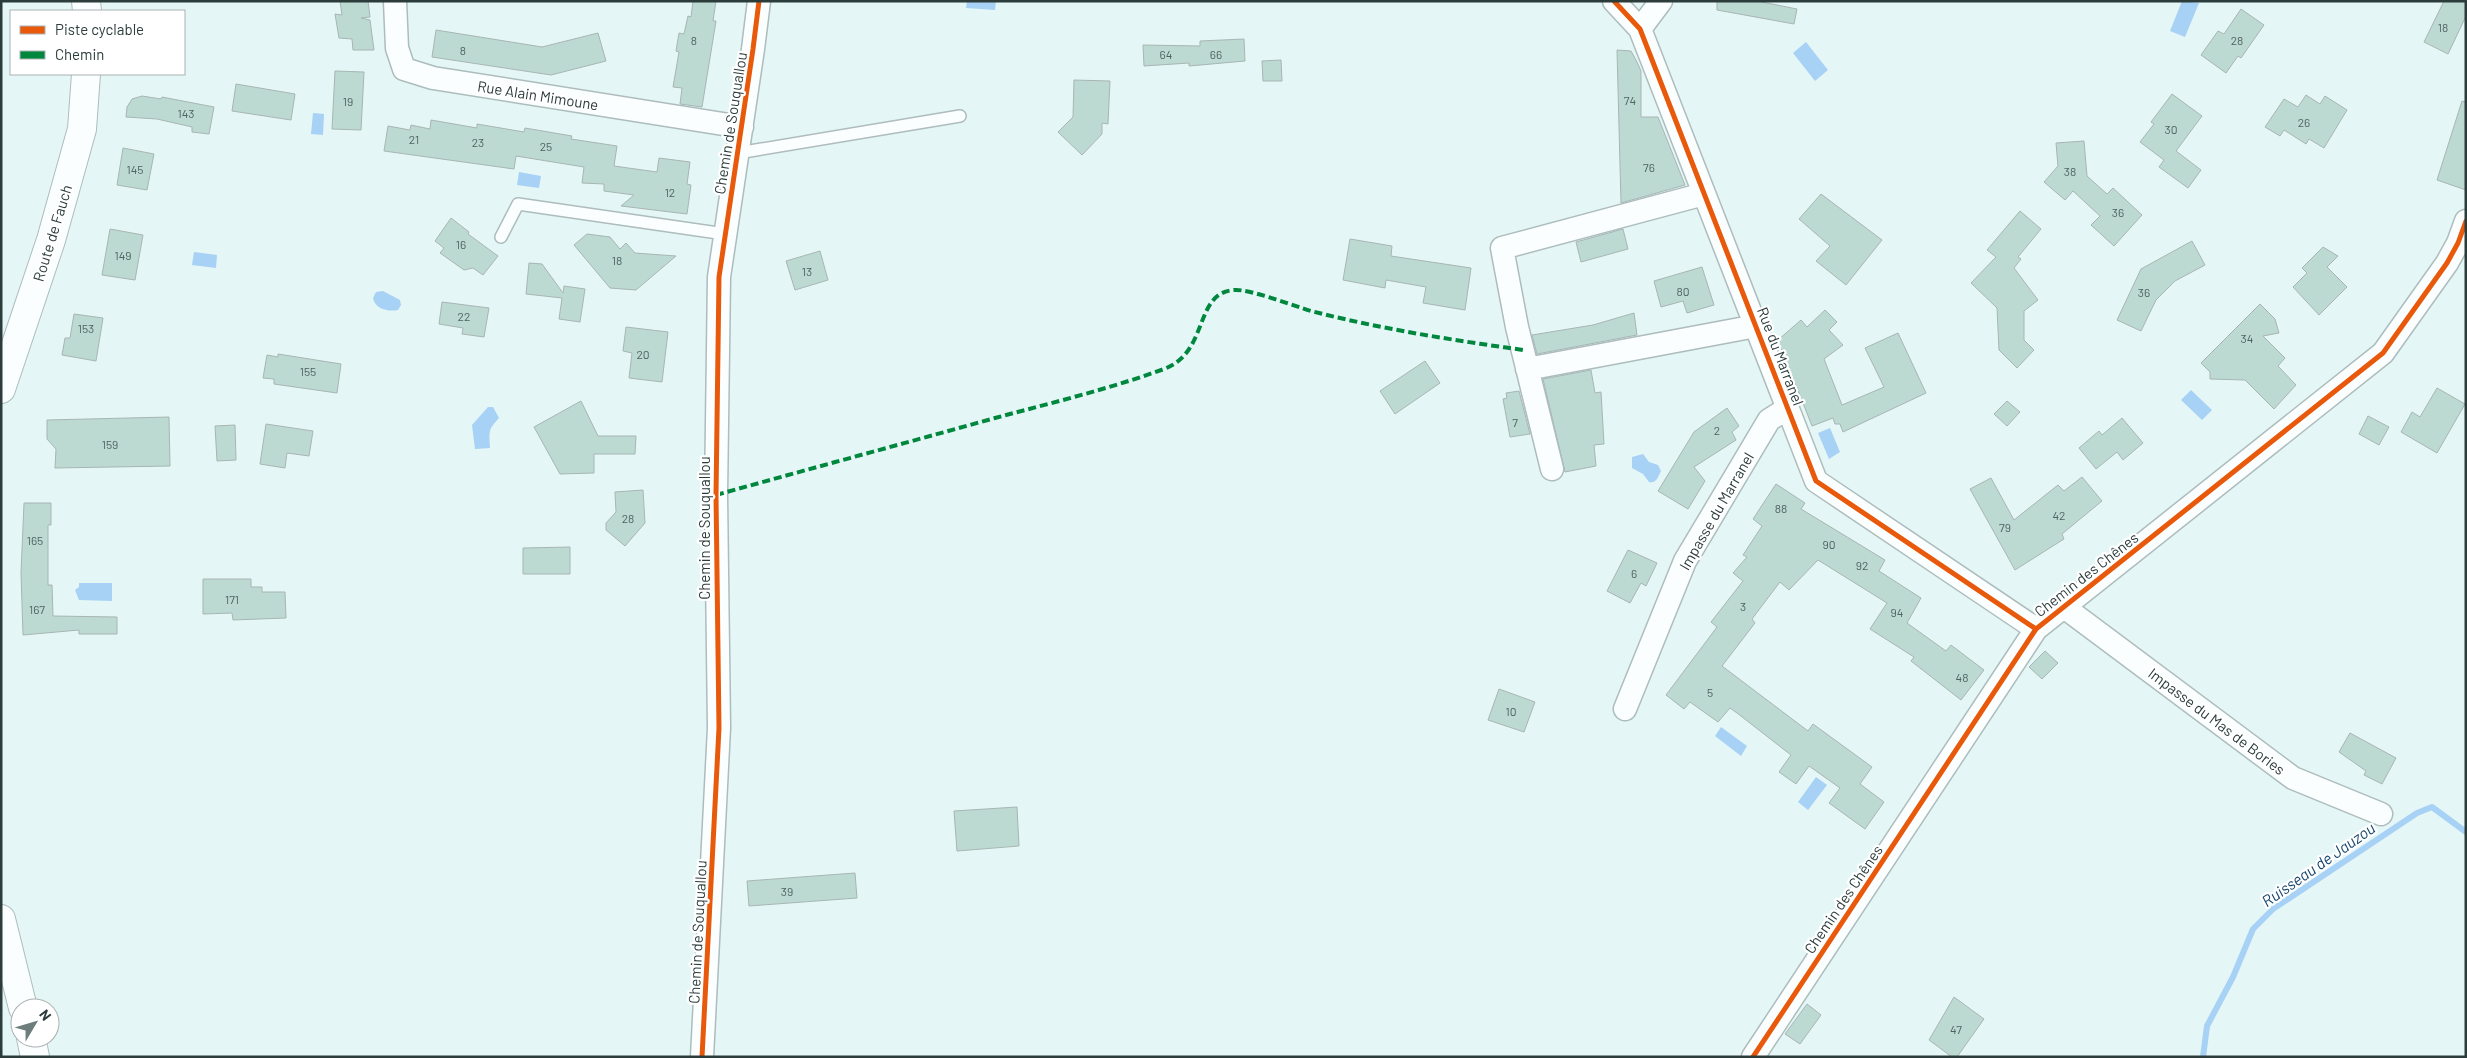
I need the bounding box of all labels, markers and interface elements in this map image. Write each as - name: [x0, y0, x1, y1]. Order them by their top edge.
- legend: [10, 10, 185, 75]
- text: Piste cyclable: [55, 20, 144, 38]
- house number: 18: [2438, 20, 2448, 34]
- house number: 8: [691, 33, 697, 47]
- house number: 28: [2231, 33, 2243, 47]
- house number: 8: [460, 43, 466, 57]
- text: Chemin: [55, 45, 104, 63]
- house number: 64: [1160, 47, 1172, 61]
- house number: 66: [1210, 47, 1222, 61]
- street label: Chemin de Souquallou: [710, 51, 750, 195]
- street label: Rue Alain Mimoune: [476, 77, 600, 113]
- house number: 74: [1624, 93, 1636, 107]
- house number: 19: [343, 94, 353, 108]
- house number: 143: [178, 106, 195, 120]
- house number: 26: [2298, 115, 2310, 129]
- house number: 30: [2165, 122, 2177, 136]
- house number: 21: [409, 132, 419, 146]
- house number: 23: [472, 135, 484, 149]
- house number: 25: [540, 139, 552, 153]
- house number: 76: [1643, 160, 1655, 174]
- house number: 145: [127, 162, 143, 176]
- house number: 38: [2064, 164, 2076, 178]
- street label: Route de Fauch: [29, 182, 75, 284]
- house number: 12: [665, 185, 675, 199]
- house number: 36: [2112, 205, 2124, 219]
- house number: 16: [456, 237, 466, 251]
- house number: 149: [114, 248, 132, 262]
- house number: 18: [612, 253, 622, 267]
- house number: 13: [802, 264, 812, 278]
- house number: 80: [1676, 284, 1690, 298]
- house number: 36: [2138, 285, 2150, 299]
- street label: Rue du Marranel: [1754, 304, 1808, 408]
- house number: 22: [458, 309, 470, 323]
- house number: 153: [78, 321, 94, 335]
- house number: 34: [2241, 331, 2253, 345]
- house number: 20: [636, 347, 650, 361]
- house number: 155: [300, 364, 316, 378]
- house number: 7: [1512, 415, 1518, 429]
- house number: 2: [1714, 423, 1720, 437]
- house number: 159: [102, 437, 118, 451]
- street label: Impasse du Marranel: [1675, 449, 1757, 573]
- street label: Chemin de Souquallou: [695, 456, 713, 600]
- house number: 88: [1775, 501, 1787, 515]
- house number: 42: [2052, 508, 2066, 522]
- house number: 28: [622, 511, 634, 525]
- house number: 79: [1999, 520, 2011, 534]
- street label: Chemin des Chênes: [2031, 528, 2141, 620]
- house number: 165: [27, 533, 43, 547]
- house number: 90: [1822, 537, 1836, 551]
- house number: 92: [1856, 558, 1868, 572]
- house number: 6: [1631, 566, 1637, 580]
- house number: 171: [225, 592, 239, 606]
- house number: 3: [1740, 599, 1746, 613]
- house number: 167: [29, 602, 45, 616]
- house number: 94: [1891, 605, 1903, 619]
- street label: Impasse du Mas de Bories: [2145, 664, 2289, 778]
- house number: 48: [1956, 670, 1968, 684]
- house number: 5: [1707, 685, 1713, 699]
- house number: 10: [1506, 704, 1516, 718]
- water label: Ruisseau de Jauzou: [2258, 818, 2378, 910]
- street label: Chemin des Chênes: [1800, 841, 1886, 957]
- street label: Chemin de Souquallou: [684, 860, 710, 1004]
- house number: 39: [781, 884, 793, 898]
- north arrow: [10, 998, 60, 1048]
- text: N: [36, 1006, 55, 1024]
- house number: 47: [1950, 1022, 1962, 1036]

